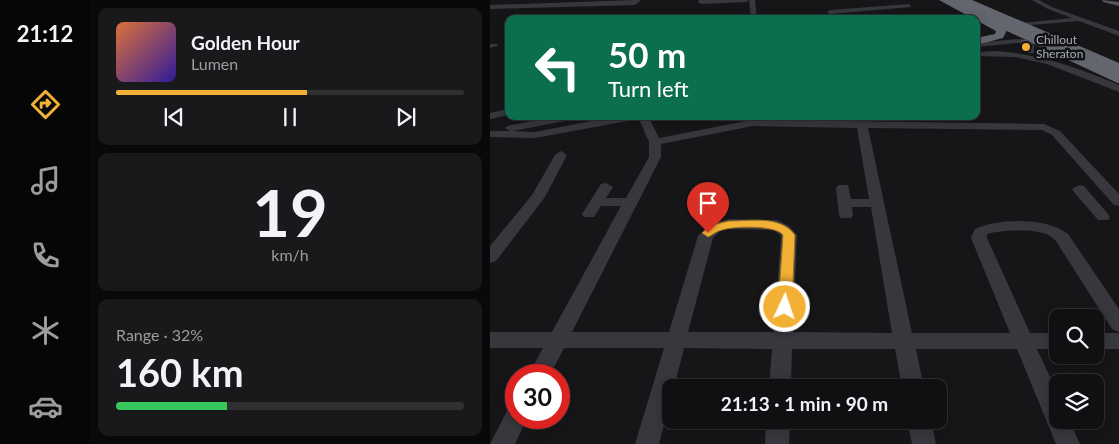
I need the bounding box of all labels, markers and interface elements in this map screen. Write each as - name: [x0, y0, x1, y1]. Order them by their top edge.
- text: 21:12: [17, 20, 73, 47]
- text: Golden Hour: [191, 31, 300, 54]
- place label: Chillout Sheraton: [1036, 32, 1083, 61]
- text: 50 m: [608, 33, 686, 75]
- icon: left: [525, 35, 590, 100]
- marker: Chillout Sheraton: [1020, 41, 1032, 53]
- text: Lumen: [191, 54, 238, 73]
- text: Turn left: [608, 75, 689, 102]
- icon: directions: [28, 87, 63, 122]
- icon: previous: [160, 103, 188, 131]
- icon: pause: [276, 103, 304, 131]
- icon: next: [392, 103, 420, 131]
- icon: music: [28, 163, 63, 198]
- text: 19: [252, 173, 328, 251]
- pin: [687, 182, 729, 233]
- icon: arrive: [694, 189, 722, 217]
- icon: phone: [28, 238, 63, 273]
- text: km/h: [271, 245, 309, 264]
- position arrow: [758, 280, 810, 332]
- map controls: [1049, 309, 1104, 429]
- button: search: [1049, 309, 1104, 364]
- icon: climate: [28, 313, 63, 348]
- text: Range · 32%: [116, 325, 203, 344]
- text: 160 km: [116, 349, 244, 395]
- speed limit sign: 30: [505, 364, 570, 429]
- button: layers: [1049, 374, 1104, 429]
- icon: car: [28, 389, 63, 424]
- text: 21:13 · 1 min · 90 m: [721, 392, 888, 415]

